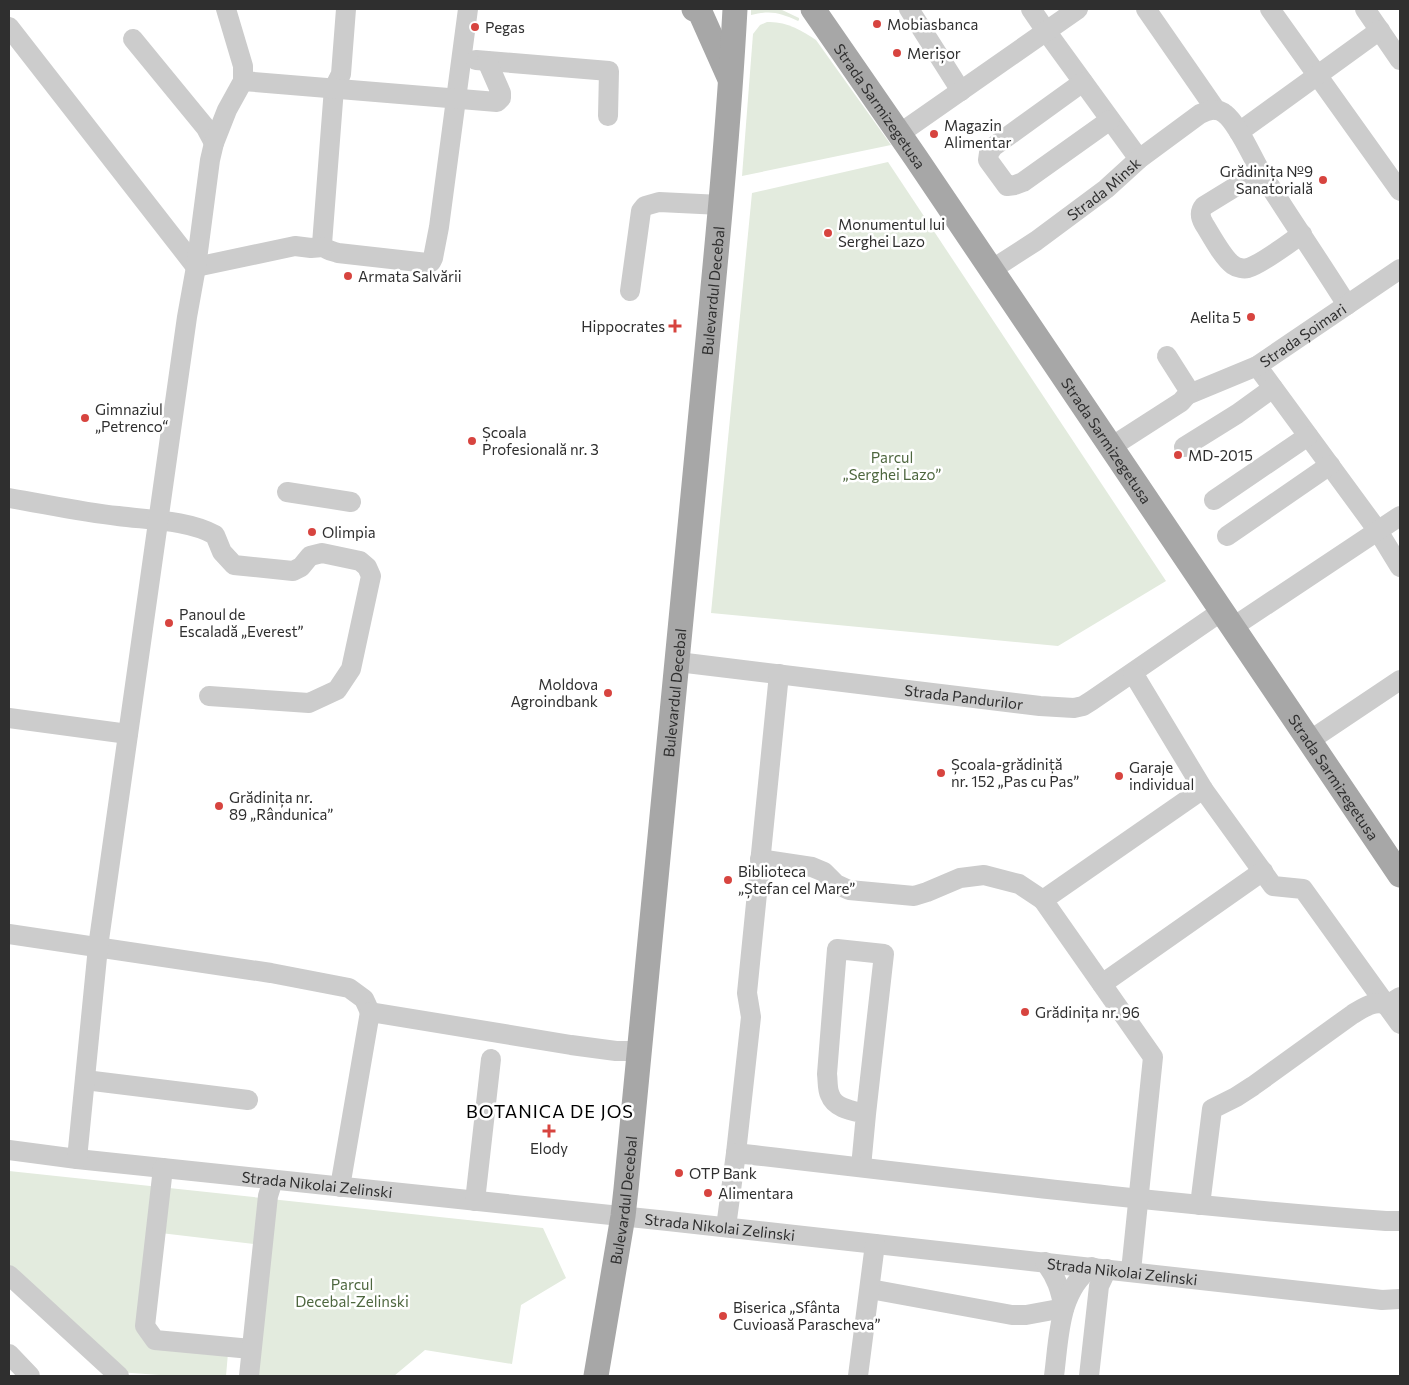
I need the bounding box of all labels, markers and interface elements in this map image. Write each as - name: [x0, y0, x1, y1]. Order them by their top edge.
- place label: Mobiasbanca: [887, 15, 978, 33]
- place label: Pegas: [485, 18, 525, 36]
- marker: Mobiasbanca: [871, 18, 883, 30]
- marker: Pegas: [469, 21, 481, 33]
- street label: Strada Sarmizegetusa: [831, 40, 930, 172]
- place label: Merișor: [907, 44, 961, 64]
- marker: Merișor: [891, 47, 903, 59]
- place label: Magazin Alimentar: [944, 116, 1012, 151]
- marker: Magazin Alimentar: [928, 128, 940, 140]
- street label: Strada Minsk: [1063, 153, 1144, 224]
- place label: Grădinița №9 Sanatorială: [1220, 162, 1313, 197]
- marker: Grădinița №9 Sanatorială: [1317, 174, 1329, 186]
- place label: Monumentul lui Serghei Lazo: [838, 215, 945, 250]
- street label: Bulevardul Decebal: [698, 225, 728, 356]
- marker: Monumentul lui Serghei Lazo: [822, 227, 834, 239]
- place label: Armata Salvării: [358, 267, 462, 285]
- marker: Armata Salvării: [342, 270, 354, 282]
- street label: Strada Șoimari: [1256, 299, 1349, 371]
- place label: Aelita 5: [1190, 308, 1241, 326]
- marker: Aelita 5: [1245, 311, 1257, 323]
- place label: Hippocrates: [581, 317, 665, 335]
- marker: Hippocrates: [669, 320, 681, 332]
- street label: Strada Sarmizegetusa: [1058, 374, 1156, 507]
- place label: Gimnaziul „Petrenco“: [95, 400, 168, 435]
- marker: Gimnaziul „Petrenco“: [79, 412, 91, 424]
- place label: Școala Profesională nr. 3: [482, 423, 599, 458]
- marker: Școala Profesională nr. 3: [466, 435, 478, 447]
- place label: MD-2015: [1188, 446, 1253, 464]
- park label: Parcul „Serghei Lazo”: [843, 448, 941, 483]
- marker: MD-2015: [1172, 449, 1184, 461]
- place label: Olimpia: [322, 523, 376, 541]
- marker: Olimpia: [306, 526, 318, 538]
- place label: Panoul de Escaladă „Everest”: [179, 605, 304, 640]
- marker: Panoul de Escaladă „Everest”: [163, 617, 175, 629]
- street label: Bulevardul Decebal: [659, 628, 689, 758]
- place label: Moldova Agroindbank: [511, 675, 598, 710]
- street label: Strada Pandurilor: [903, 681, 1024, 713]
- marker: Moldova Agroindbank: [602, 687, 614, 699]
- street label: Strada Sarmizegetusa: [1285, 711, 1383, 843]
- place label: Școala-grădiniță nr. 152 „Pas cu Pas”: [951, 755, 1079, 790]
- place label: Garaje individual: [1129, 758, 1194, 793]
- marker: Școala-grădiniță nr. 152 „Pas cu Pas”: [935, 767, 947, 779]
- marker: Garaje individual: [1113, 770, 1125, 782]
- place label: Grădinița nr. 89 „Rândunica”: [229, 788, 333, 823]
- marker: Grădinița nr. 89 „Rândunica”: [213, 800, 225, 812]
- place label: Biblioteca „Ștefan cel Mare”: [738, 862, 855, 899]
- marker: Biblioteca „Ștefan cel Mare”: [722, 874, 734, 886]
- place label: Grădinița nr. 96: [1035, 1003, 1140, 1023]
- marker: Grădinița nr. 96: [1019, 1006, 1031, 1018]
- district label: BOTANICA DE JOS: [466, 1100, 634, 1122]
- marker: Elody: [543, 1125, 555, 1137]
- street label: Bulevardul Decebal: [606, 1135, 640, 1266]
- place label: Elody: [530, 1139, 568, 1157]
- place label: OTP Bank: [689, 1164, 757, 1182]
- street label: Strada Nikolai Zelinski: [241, 1167, 393, 1201]
- marker: OTP Bank: [673, 1167, 685, 1179]
- place label: Alimentara: [718, 1184, 793, 1202]
- marker: Alimentara: [702, 1187, 714, 1199]
- street label: Strada Nikolai Zelinski: [644, 1210, 796, 1244]
- street label: Strada Nikolai Zelinski: [1046, 1254, 1199, 1289]
- park label: Parcul Decebal-Zelinski: [295, 1275, 409, 1310]
- place label: Biserica „Sfânta Cuvioasă Parascheva”: [733, 1298, 880, 1333]
- marker: Biserica „Sfânta Cuvioasă Parascheva”: [717, 1310, 729, 1322]

